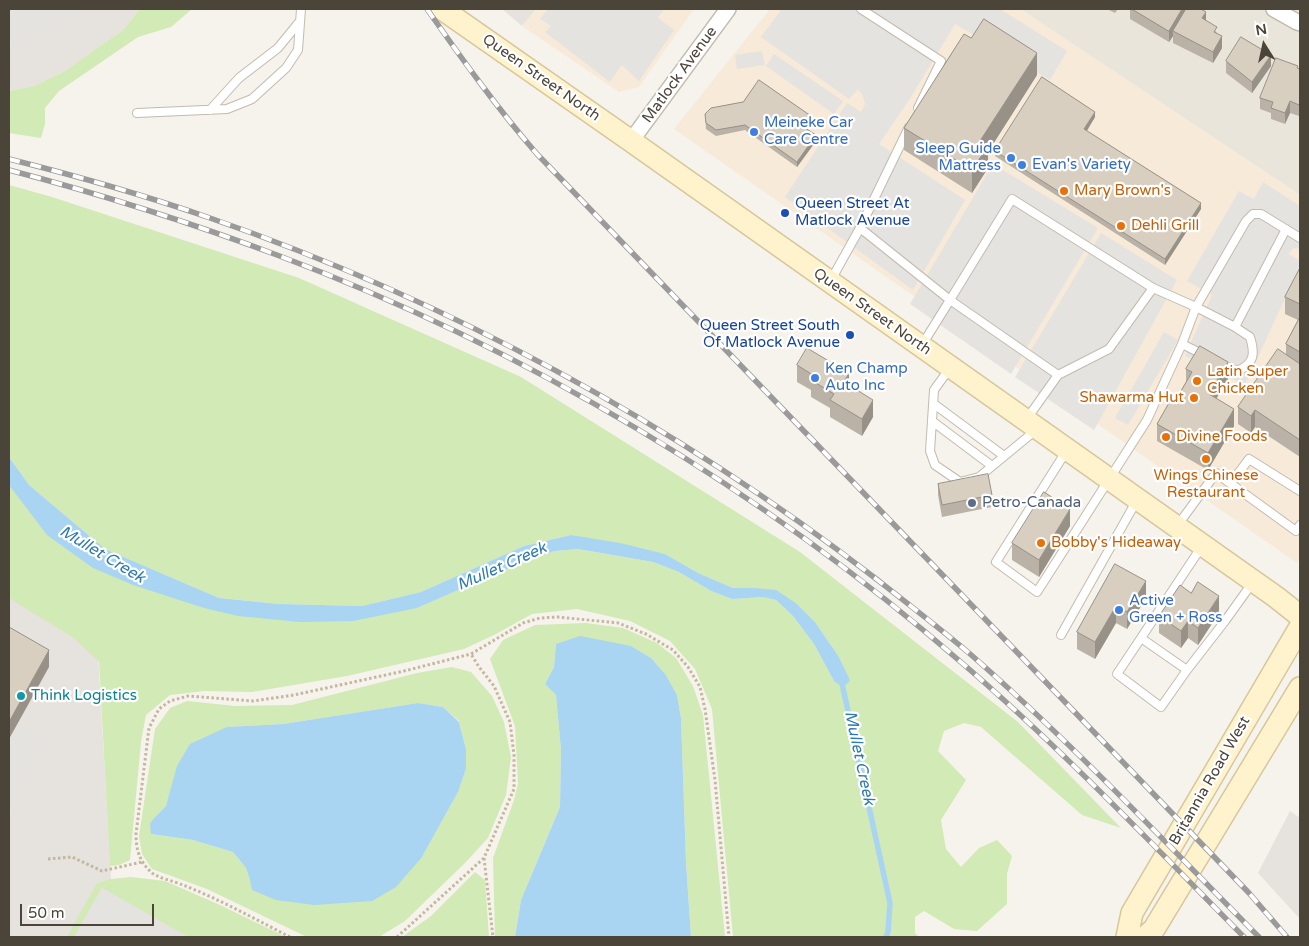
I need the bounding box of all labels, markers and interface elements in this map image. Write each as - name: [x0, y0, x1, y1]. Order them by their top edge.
- north arrow: [1239, 20, 1289, 70]
- text: N: [1254, 20, 1268, 39]
- street label: Matlock Avenue: [639, 23, 721, 127]
- street label: Queen Street North: [479, 31, 603, 125]
- place label: Meineke Car Care Centre: [764, 114, 853, 149]
- marker: Meineke Car Care Centre: [748, 126, 760, 138]
- place label: Sleep Guide Mattress: [916, 140, 1001, 175]
- marker: Sleep Guide Mattress: [1005, 152, 1017, 164]
- place label: Evan's Variety: [1032, 156, 1131, 174]
- marker: Evan's Variety: [1016, 159, 1028, 171]
- place label: Mary Brown's: [1074, 182, 1171, 200]
- marker: Mary Brown's: [1058, 185, 1070, 197]
- place label: Queen Street At Matlock Avenue: [795, 195, 910, 230]
- marker: Queen Street At Matlock Avenue: [779, 207, 791, 219]
- place label: Dehli Grill: [1131, 217, 1199, 235]
- marker: Dehli Grill: [1115, 220, 1127, 232]
- street label: Queen Street North: [810, 265, 934, 359]
- place label: Queen Street South Of Matlock Avenue: [700, 317, 840, 352]
- marker: Queen Street South Of Matlock Avenue: [844, 329, 856, 341]
- place label: Ken Champ Auto Inc: [825, 360, 908, 395]
- place label: Latin Super Chicken: [1207, 363, 1288, 398]
- marker: Ken Champ Auto Inc: [809, 372, 821, 384]
- marker: Latin Super Chicken: [1191, 375, 1203, 387]
- place label: Shawarma Hut: [1079, 389, 1184, 407]
- marker: Shawarma Hut: [1188, 392, 1200, 404]
- place label: Divine Foods: [1176, 428, 1267, 446]
- marker: Divine Foods: [1160, 431, 1172, 443]
- marker: Wings Chinese Restaurant: [1200, 453, 1212, 465]
- place label: Wings Chinese Restaurant: [1153, 467, 1259, 502]
- place label: Petro-Canada: [982, 494, 1081, 512]
- marker: Petro-Canada: [966, 497, 978, 509]
- water label: Mullet Creek: [56, 522, 148, 588]
- place label: Bobby's Hideaway: [1051, 534, 1181, 552]
- marker: Bobby's Hideaway: [1035, 537, 1047, 549]
- water label: Mullet Creek: [454, 539, 550, 595]
- place label: Active Green + Ross: [1129, 592, 1222, 627]
- marker: Active Green + Ross: [1113, 604, 1125, 616]
- place label: Think Logistics: [31, 687, 137, 705]
- marker: Think Logistics: [15, 690, 27, 702]
- water label: Mullet Creek: [840, 709, 878, 807]
- street label: Britannia Road West: [1166, 713, 1254, 849]
- scale bar: [22, 894, 156, 926]
- text: 50 m: [28, 904, 65, 922]

